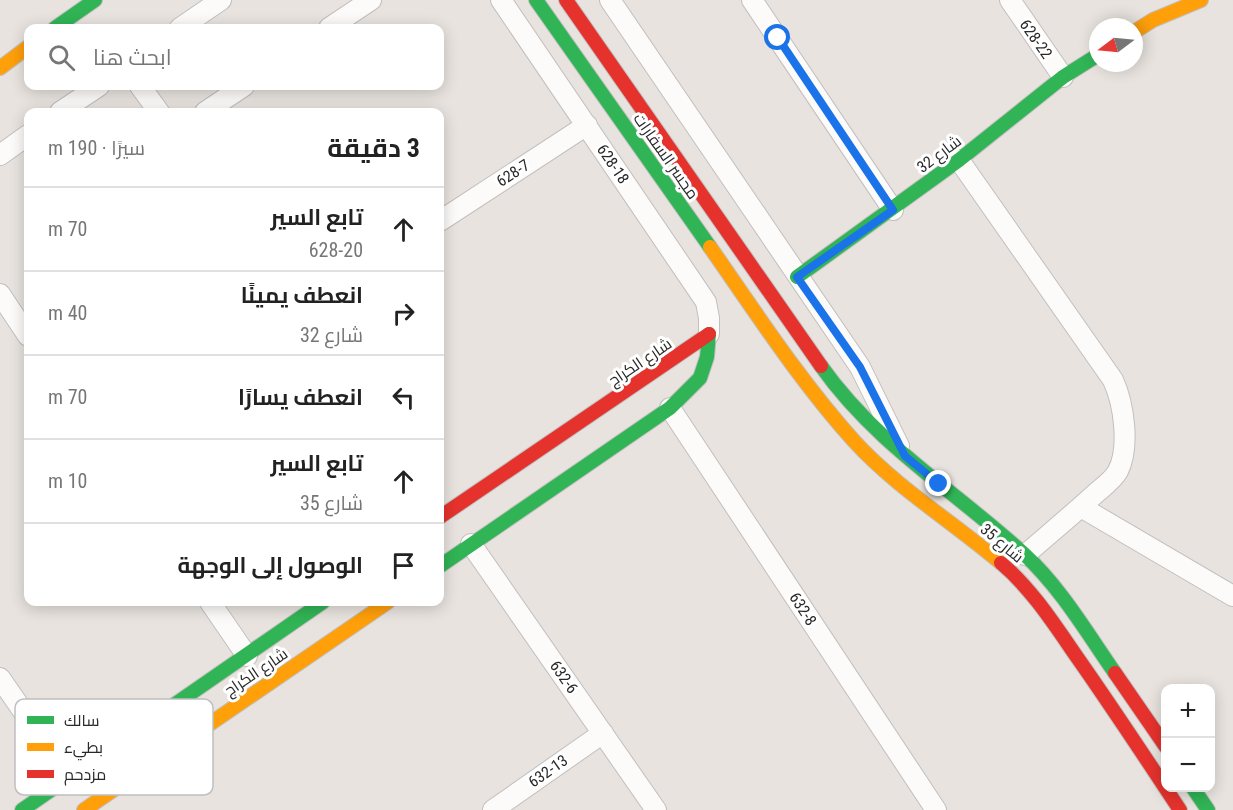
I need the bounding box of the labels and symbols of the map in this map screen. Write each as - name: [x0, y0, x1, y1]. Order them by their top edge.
- street label: 628-22: [1016, 16, 1056, 62]
- north arrow: [1089, 18, 1143, 72]
- route start: [764, 24, 790, 50]
- street label: مجسر السفارات: [629, 109, 703, 203]
- street label: شارع 32: [913, 131, 966, 178]
- street label: 628-18: [593, 141, 633, 187]
- street label: 628-7: [493, 155, 533, 191]
- street label: شارع الكراج: [605, 334, 676, 392]
- route end: [925, 470, 951, 496]
- street label: شارع 35: [975, 520, 1027, 568]
- street label: 632-8: [785, 589, 821, 629]
- street label: شارع الكراج: [221, 644, 292, 702]
- street label: 632-6: [546, 657, 582, 697]
- legend: [15, 699, 213, 795]
- text: سالك: [64, 711, 99, 730]
- text: بطيء: [64, 738, 103, 761]
- street label: 632-13: [525, 751, 571, 791]
- text: مزدحم: [64, 765, 106, 786]

